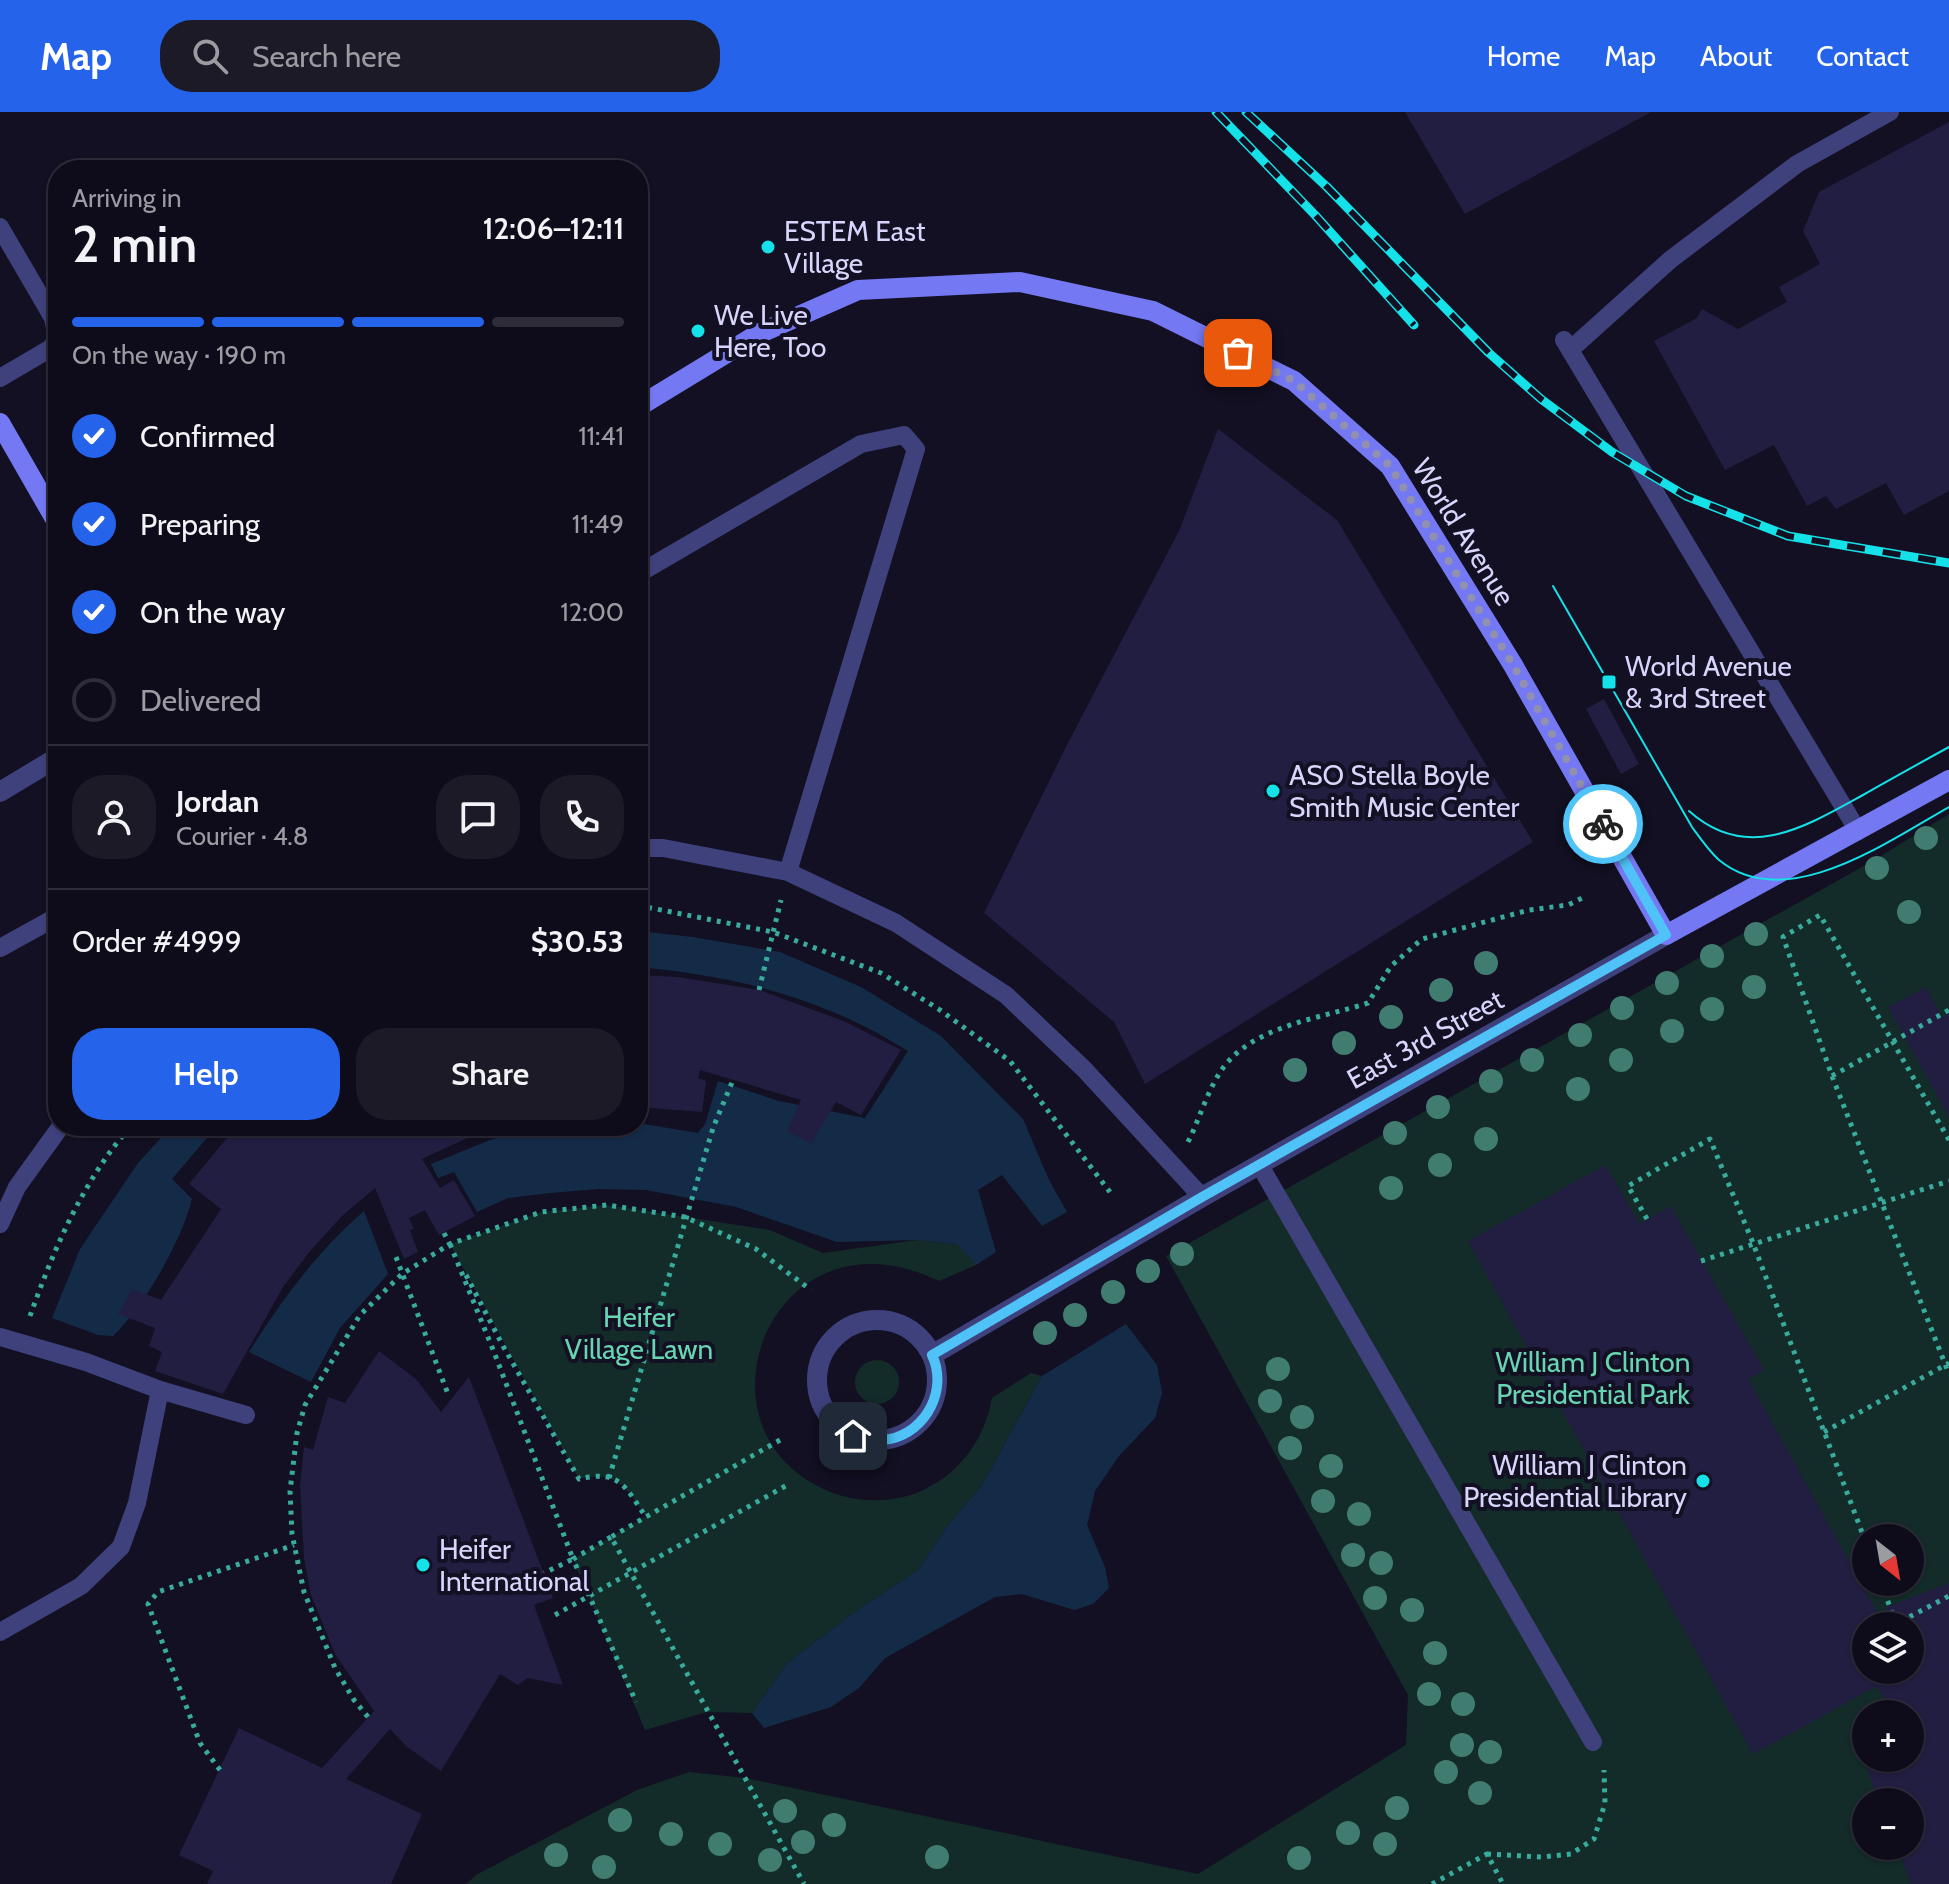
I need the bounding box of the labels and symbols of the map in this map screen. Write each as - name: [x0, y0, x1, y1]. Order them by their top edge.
- place label: ESTEM East Village: [784, 214, 925, 280]
- marker: ESTEM East Village: [759, 238, 777, 256]
- place label: We Live Here, Too: [714, 298, 826, 364]
- pin: [1204, 319, 1272, 387]
- marker: We Live Here, Too: [689, 322, 707, 340]
- street label: World Avenue: [1405, 452, 1523, 612]
- place label: World Avenue & 3rd Street: [1625, 649, 1792, 715]
- marker: World Avenue & 3rd Street: [1600, 673, 1618, 691]
- place label: ASO Stella Boyle Smith Music Center: [1289, 758, 1519, 824]
- marker: ASO Stella Boyle Smith Music Center: [1264, 782, 1282, 800]
- courier: [1563, 784, 1643, 864]
- street label: East 3rd Street: [1341, 982, 1509, 1096]
- park label: Heifer Village Lawn: [565, 1300, 713, 1366]
- park label: William J Clinton Presidential Park: [1496, 1345, 1690, 1411]
- pin: [819, 1402, 887, 1470]
- place label: William J Clinton Presidential Library: [1463, 1448, 1687, 1514]
- marker: William J Clinton Presidential Library: [1694, 1472, 1712, 1490]
- north arrow: [1852, 1524, 1924, 1596]
- place label: Heifer International: [439, 1532, 589, 1598]
- marker: Heifer International: [414, 1556, 432, 1574]

